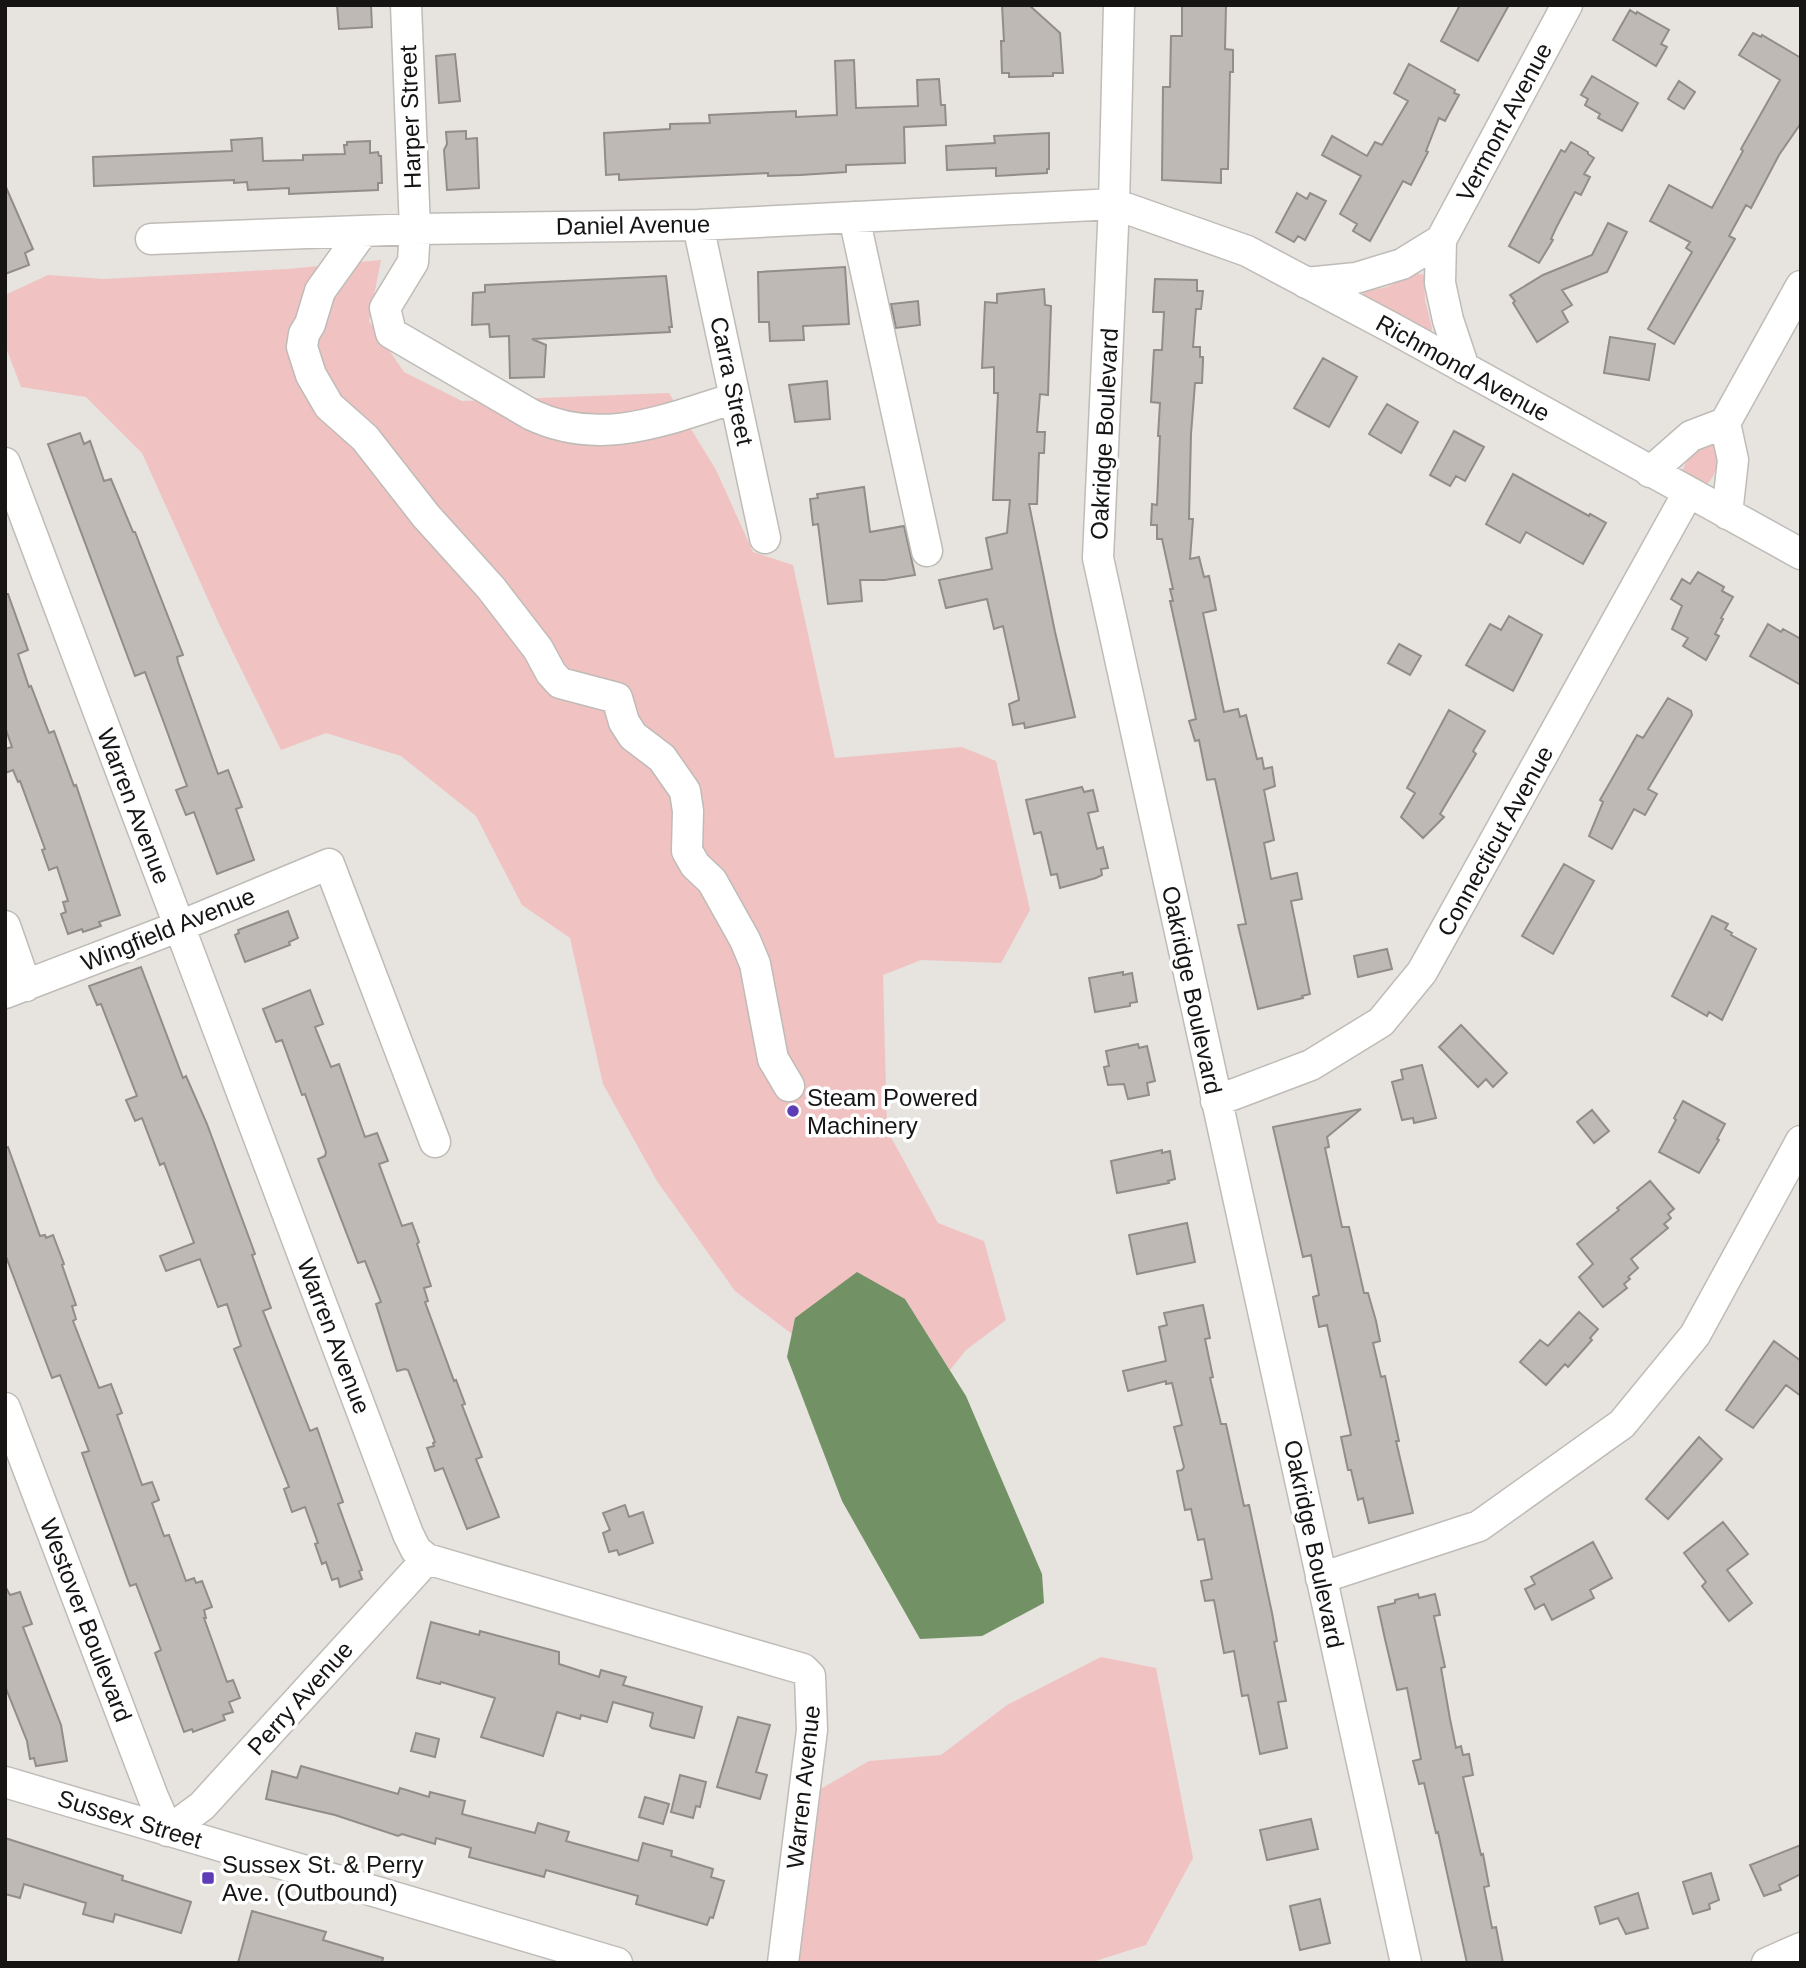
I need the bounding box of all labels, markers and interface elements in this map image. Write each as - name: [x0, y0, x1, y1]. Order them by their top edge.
- street label: Vermont Avenue: [1451, 38, 1557, 206]
- street label: Harper Street: [394, 44, 426, 189]
- street label: Daniel Avenue: [556, 210, 710, 240]
- street label: Richmond Avenue: [1371, 309, 1555, 427]
- street label: Carra Street: [705, 314, 759, 448]
- street label: Oakridge Boulevard: [1085, 327, 1123, 541]
- street label: Warren Avenue: [92, 725, 176, 887]
- street label: Connecticut Avenue: [1432, 741, 1558, 941]
- street label: Wingfield Avenue: [77, 882, 259, 976]
- street label: Oakridge Boulevard: [1157, 883, 1227, 1097]
- place label: Steam Powered Machinery: [807, 1084, 978, 1139]
- marker: Steam Powered Machinery: [785, 1103, 801, 1119]
- street label: Warren Avenue: [292, 1255, 376, 1417]
- street label: Oakridge Boulevard: [1279, 1437, 1349, 1651]
- street label: Westover Boulevard: [35, 1514, 137, 1726]
- street label: Perry Avenue: [242, 1636, 358, 1760]
- street label: Warren Avenue: [781, 1704, 825, 1870]
- street label: Sussex Street: [55, 1784, 206, 1854]
- place label: Sussex St. & Perry Ave. (Outbound): [222, 1851, 423, 1906]
- marker: Sussex St. & Perry Ave. (Outbound): [200, 1870, 216, 1886]

